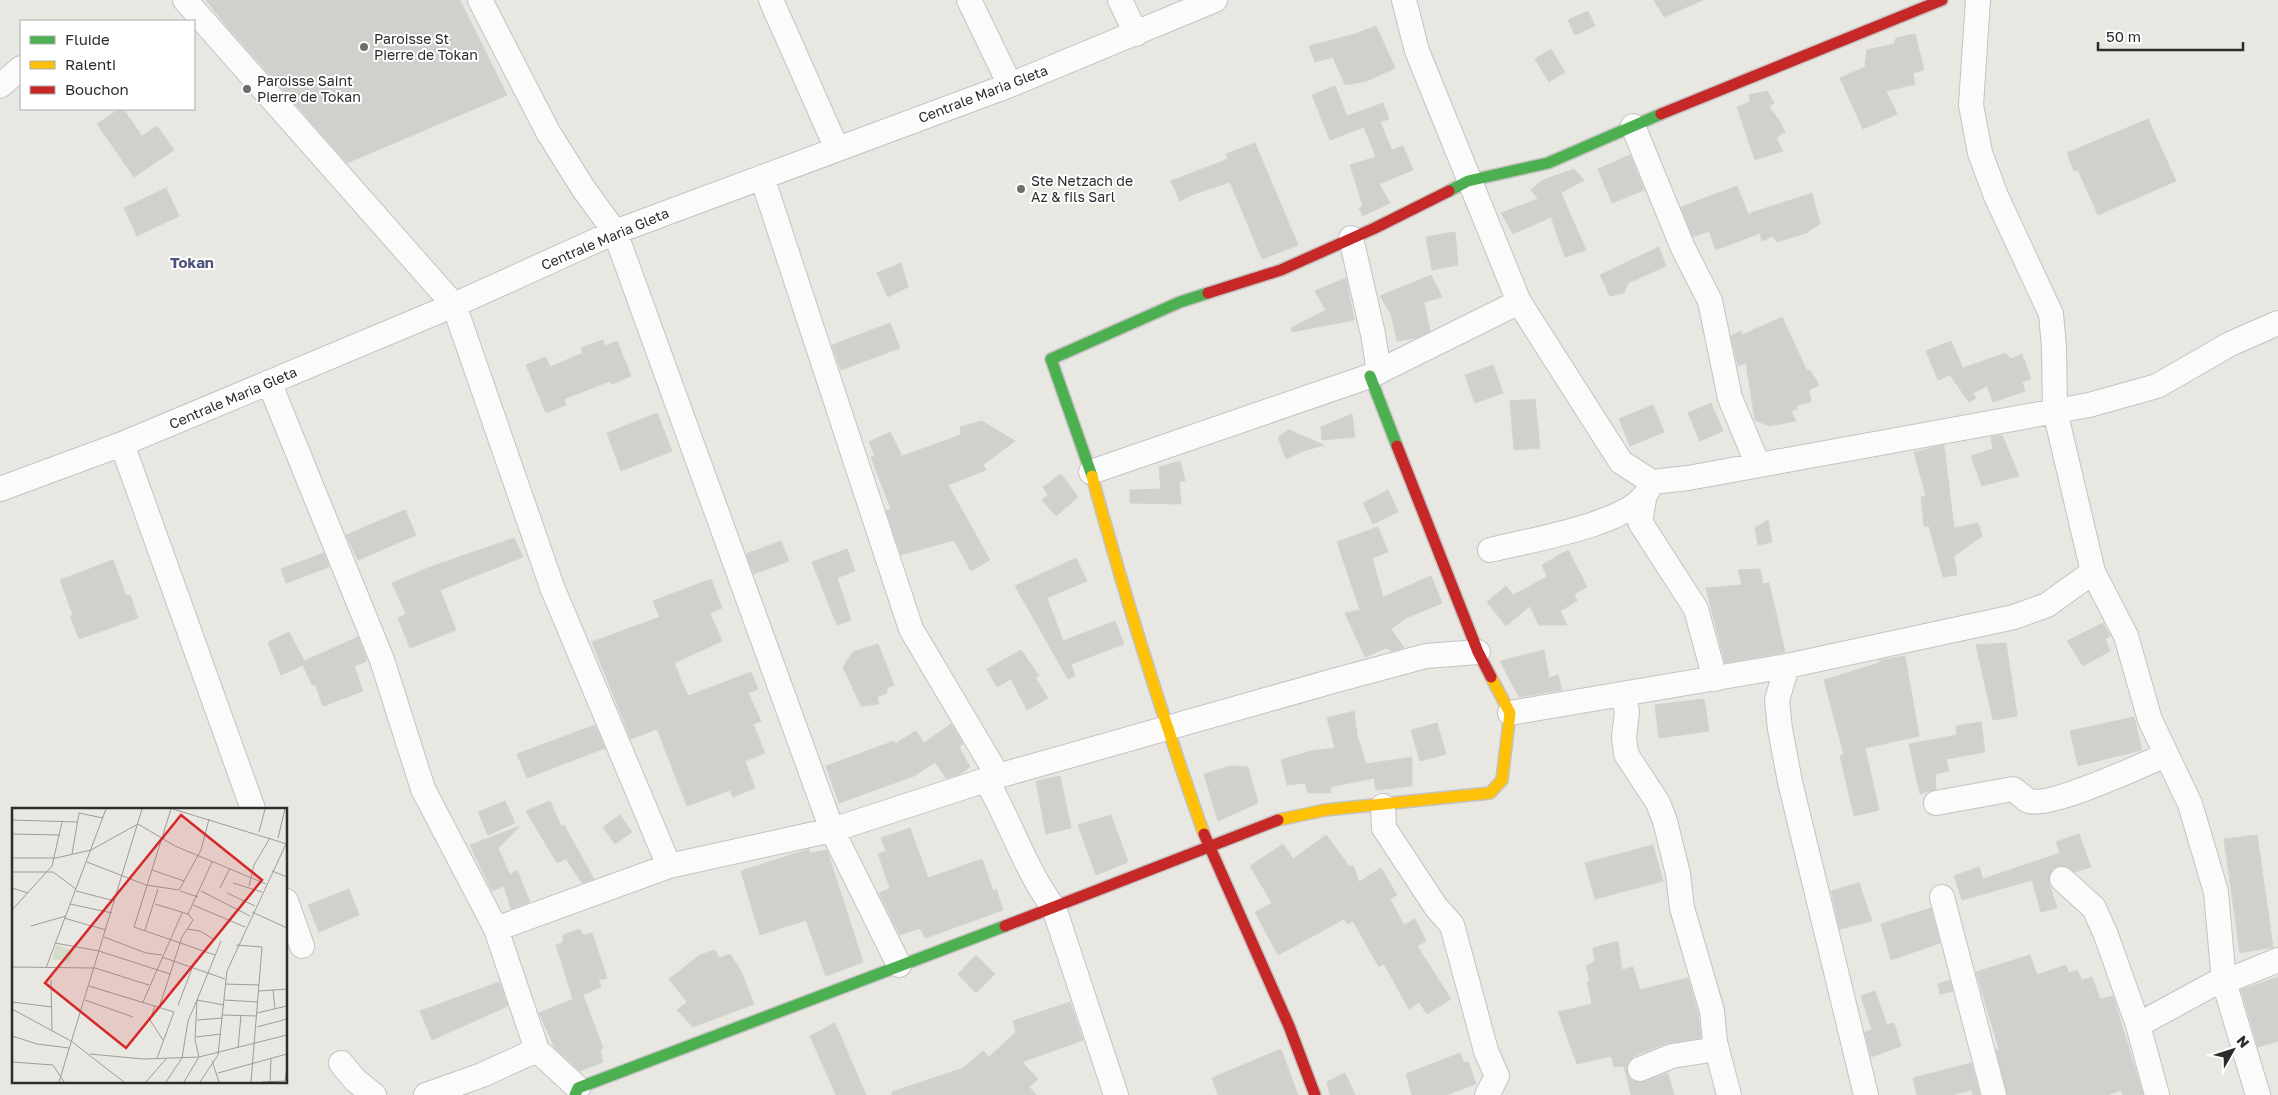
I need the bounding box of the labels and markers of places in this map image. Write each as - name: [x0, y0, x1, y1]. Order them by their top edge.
- place label: Paroisse St Pierre de Tokan: [374, 30, 478, 63]
- marker: Paroisse St Pierre de Tokan: [358, 41, 370, 53]
- place label: Paroisse Saint Pierre de Tokan: [257, 72, 361, 105]
- marker: Paroisse Saint Pierre de Tokan: [241, 83, 253, 95]
- place label: Ste Netzach de Az & fils Sarl: [1031, 172, 1133, 205]
- marker: Ste Netzach de Az & fils Sarl: [1015, 183, 1027, 195]

